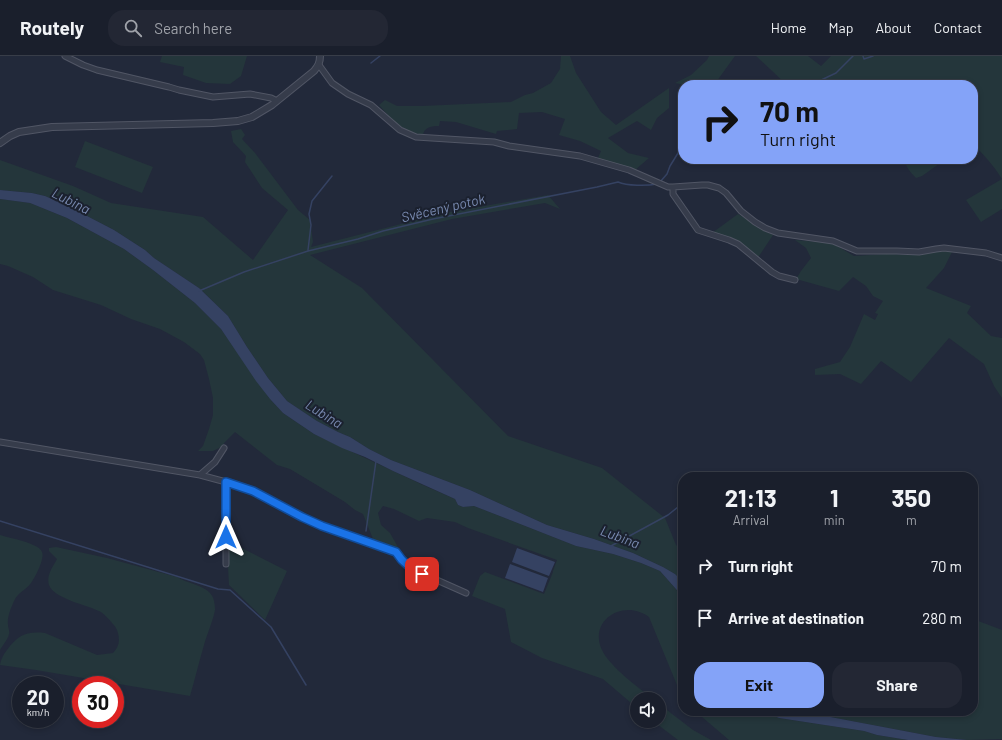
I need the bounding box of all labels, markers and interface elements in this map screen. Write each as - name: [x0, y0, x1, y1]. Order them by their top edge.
- search box: [108, 10, 388, 46]
- text: Routely: [20, 16, 84, 39]
- icon: search: [122, 17, 144, 39]
- text: Search here: [154, 19, 232, 37]
- text: Home: [771, 19, 807, 36]
- text: Map: [829, 19, 853, 36]
- text: About: [875, 19, 912, 36]
- text: Contact: [934, 19, 982, 36]
- text: 70 m: [760, 94, 819, 128]
- icon: right: [694, 96, 746, 148]
- text: Turn right: [760, 128, 836, 150]
- water label: Lubina: [49, 184, 93, 217]
- water label: Svěcený potok: [399, 190, 487, 225]
- water label: Lubina: [303, 396, 346, 432]
- text: 21:13: [725, 483, 777, 512]
- text: 1: [830, 483, 838, 512]
- text: 350: [892, 483, 931, 512]
- text: Arrival: [733, 512, 769, 528]
- text: min: [824, 512, 845, 528]
- text: m: [906, 512, 917, 528]
- position arrow: [205, 516, 247, 558]
- water label: Lubina: [598, 521, 642, 552]
- icon: right: [694, 555, 716, 577]
- pin: [405, 557, 439, 591]
- text: Turn right: [728, 557, 793, 575]
- text: 70 m: [931, 557, 962, 575]
- icon: arrive: [411, 563, 433, 585]
- icon: arrive: [694, 607, 716, 629]
- text: Arrive at destination: [728, 609, 864, 627]
- text: 280 m: [922, 609, 962, 627]
- button: Exit: [694, 662, 824, 708]
- button: Share: [832, 662, 962, 708]
- speed limit sign: 30: [72, 676, 124, 728]
- text: 20: [27, 685, 49, 709]
- map controls: [630, 692, 666, 728]
- button: sound: [630, 692, 666, 728]
- text: km/h: [27, 706, 49, 718]

